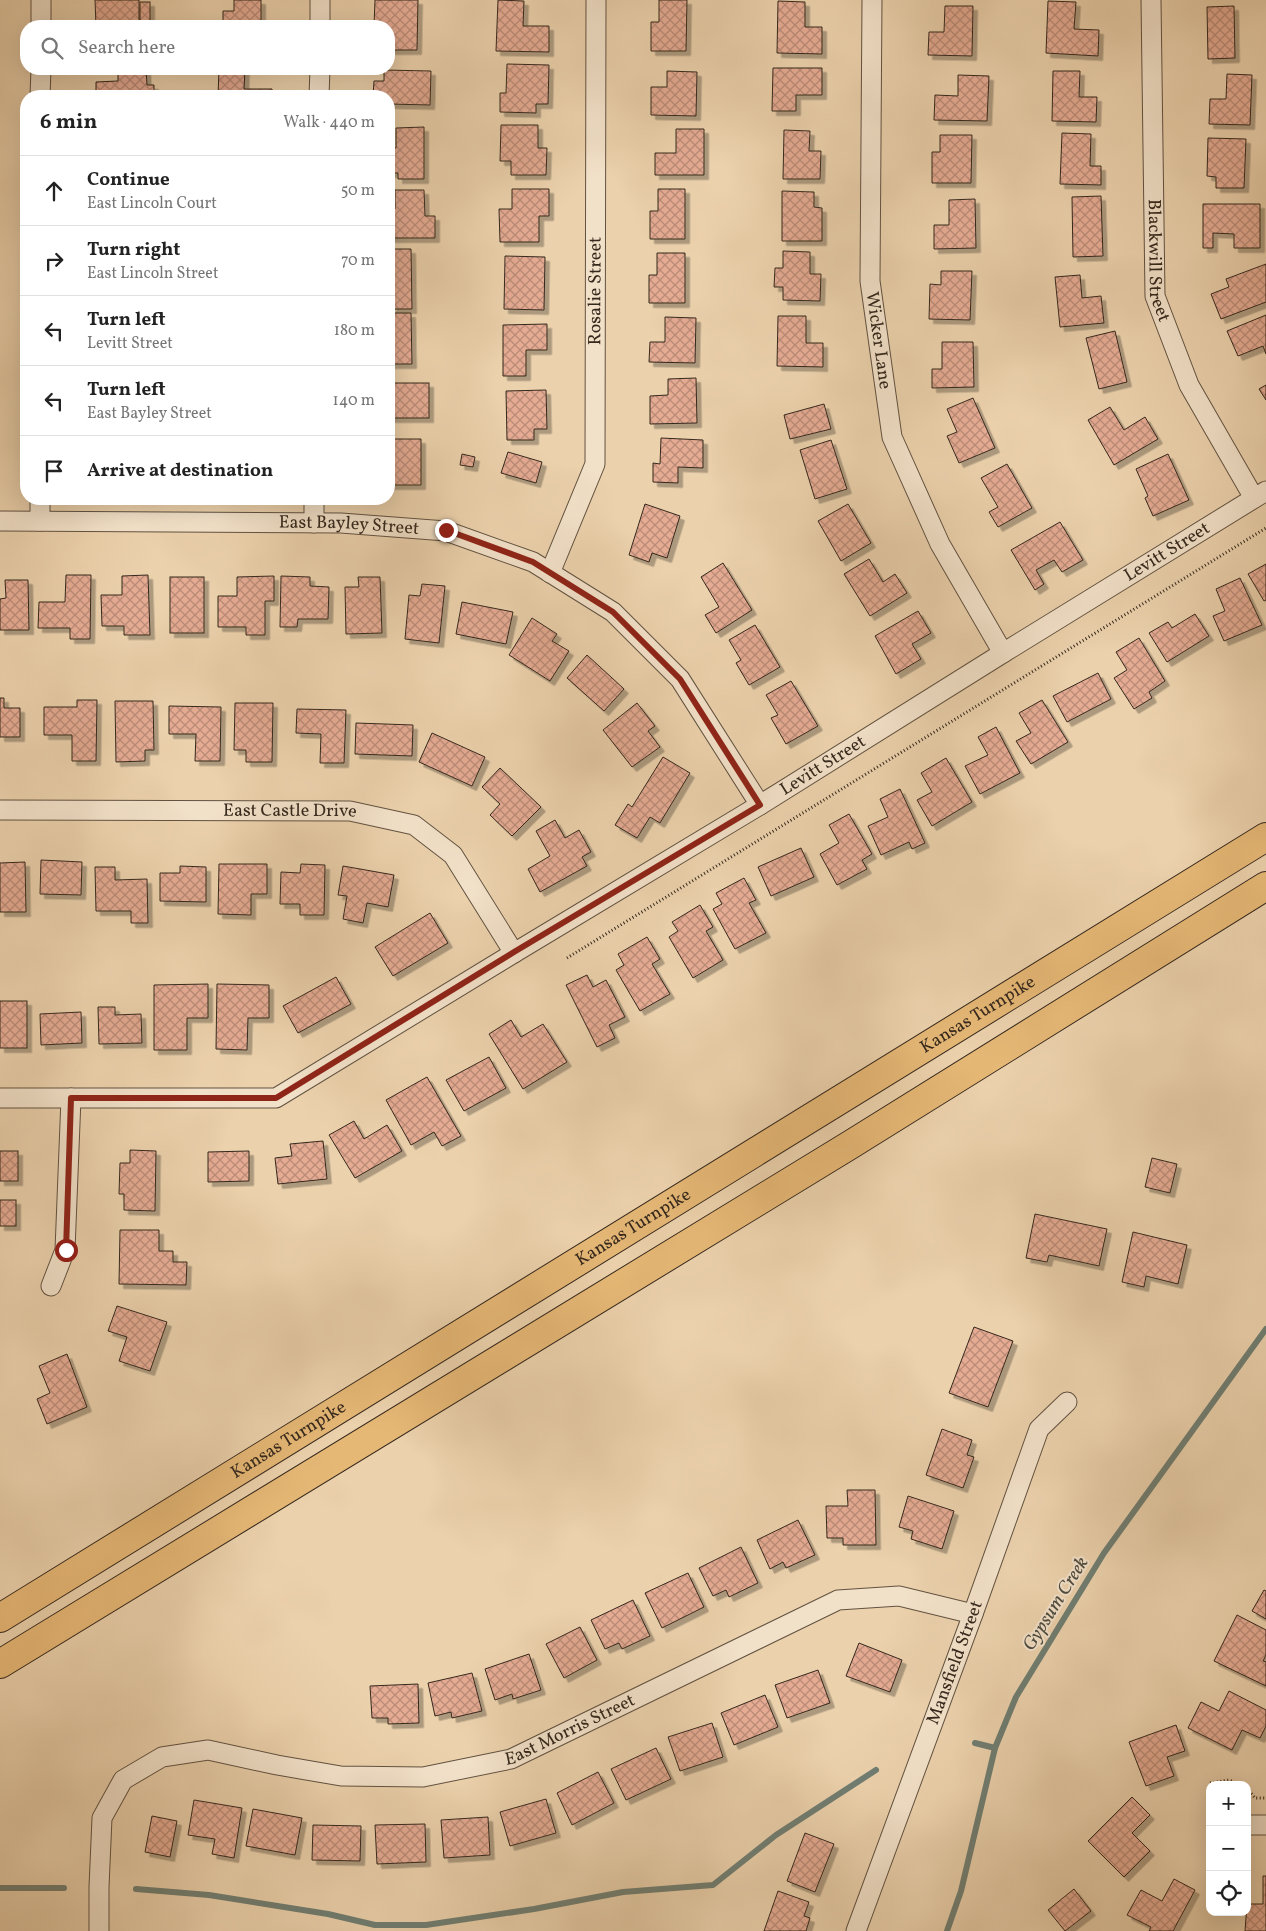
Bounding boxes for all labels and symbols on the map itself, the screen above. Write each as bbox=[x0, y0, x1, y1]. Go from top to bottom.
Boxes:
street label: Blackwill Street bbox=[1141, 199, 1176, 326]
street label: Rosalie Street bbox=[583, 237, 608, 345]
street label: Wicker Lane bbox=[859, 290, 898, 391]
street label: East Bayley Street bbox=[279, 510, 420, 541]
street label: Levitt Street bbox=[1119, 516, 1215, 588]
route end bbox=[435, 519, 458, 542]
street label: Levitt Street bbox=[775, 729, 871, 802]
street label: East Castle Drive bbox=[223, 798, 359, 825]
street label: Kansas Turnpike bbox=[915, 970, 1040, 1060]
street label: Kansas Turnpike bbox=[571, 1182, 696, 1272]
route start bbox=[55, 1239, 78, 1262]
street label: Kansas Turnpike bbox=[226, 1395, 351, 1485]
water label: Gypsum Creek bbox=[1017, 1552, 1095, 1656]
street label: Mansfield Street bbox=[921, 1597, 989, 1728]
street label: East Morris Street bbox=[503, 1688, 639, 1772]

